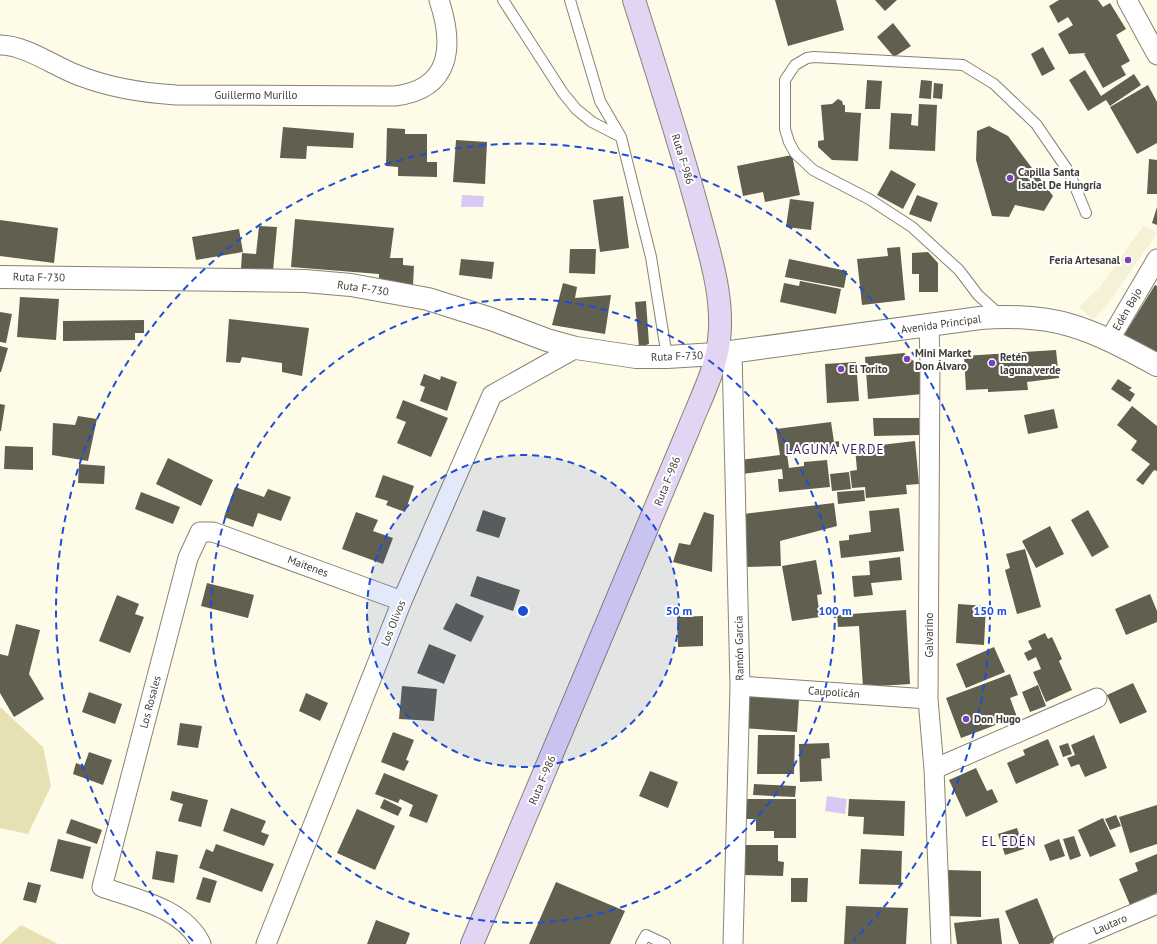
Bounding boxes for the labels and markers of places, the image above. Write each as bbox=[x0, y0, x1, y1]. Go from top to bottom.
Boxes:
place label: Capilla Santa Isabel De Hungría bbox=[1018, 165, 1101, 192]
marker: Capilla Santa Isabel De Hungría bbox=[1005, 173, 1015, 183]
place label: Feria Artesanal bbox=[1049, 253, 1121, 267]
marker: Feria Artesanal bbox=[1123, 255, 1133, 265]
place label: Mini Market Don Álvaro bbox=[915, 346, 971, 373]
place label: Retén laguna verde bbox=[1000, 350, 1061, 377]
marker: Mini Market Don Álvaro bbox=[902, 354, 912, 364]
marker: Retén laguna verde bbox=[987, 358, 997, 368]
place label: El Torito bbox=[849, 362, 888, 376]
marker: El Torito bbox=[836, 364, 846, 374]
centre of rings bbox=[516, 604, 530, 618]
place label: Don Hugo bbox=[974, 712, 1021, 726]
marker: Don Hugo bbox=[961, 714, 971, 724]

